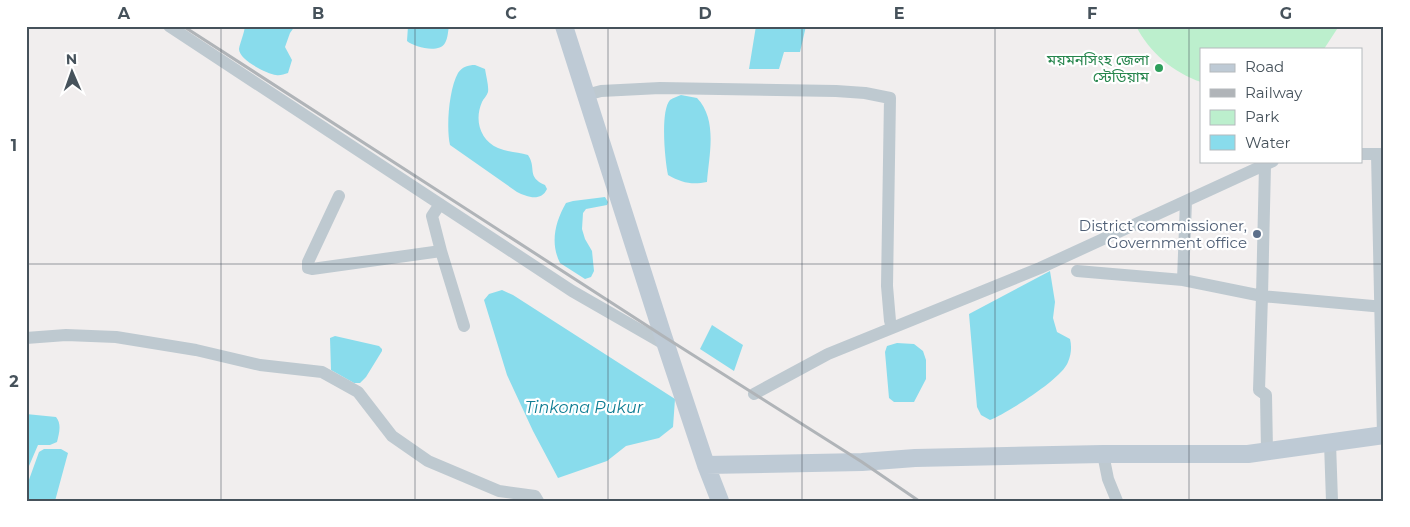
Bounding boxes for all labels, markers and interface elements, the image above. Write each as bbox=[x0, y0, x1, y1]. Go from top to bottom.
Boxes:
text: A bbox=[117, 4, 131, 23]
text: B bbox=[312, 4, 324, 23]
text: C bbox=[505, 4, 517, 23]
text: D bbox=[698, 4, 712, 23]
text: E bbox=[894, 4, 904, 23]
text: F bbox=[1087, 4, 1097, 23]
text: G bbox=[1280, 4, 1292, 23]
north arrow bbox=[48, 48, 98, 98]
legend bbox=[1200, 48, 1362, 162]
text: N bbox=[66, 50, 78, 68]
place label: ময়মনসিংহ জেলা স্টেডিয়াম bbox=[1046, 50, 1150, 86]
text: Road bbox=[1245, 57, 1284, 76]
marker: ময়মনসিংহ জেলা স্টেডিয়াম bbox=[1153, 62, 1165, 74]
text: Railway bbox=[1245, 83, 1303, 102]
text: Park bbox=[1245, 107, 1279, 126]
text: Water bbox=[1245, 133, 1291, 152]
text: 1 bbox=[11, 136, 17, 155]
place label: District commissioner, Government office bbox=[1079, 216, 1247, 252]
marker: District commissioner, Government office bbox=[1251, 228, 1263, 240]
text: 2 bbox=[9, 372, 19, 391]
water label: Tinkona Pukur bbox=[525, 398, 644, 417]

